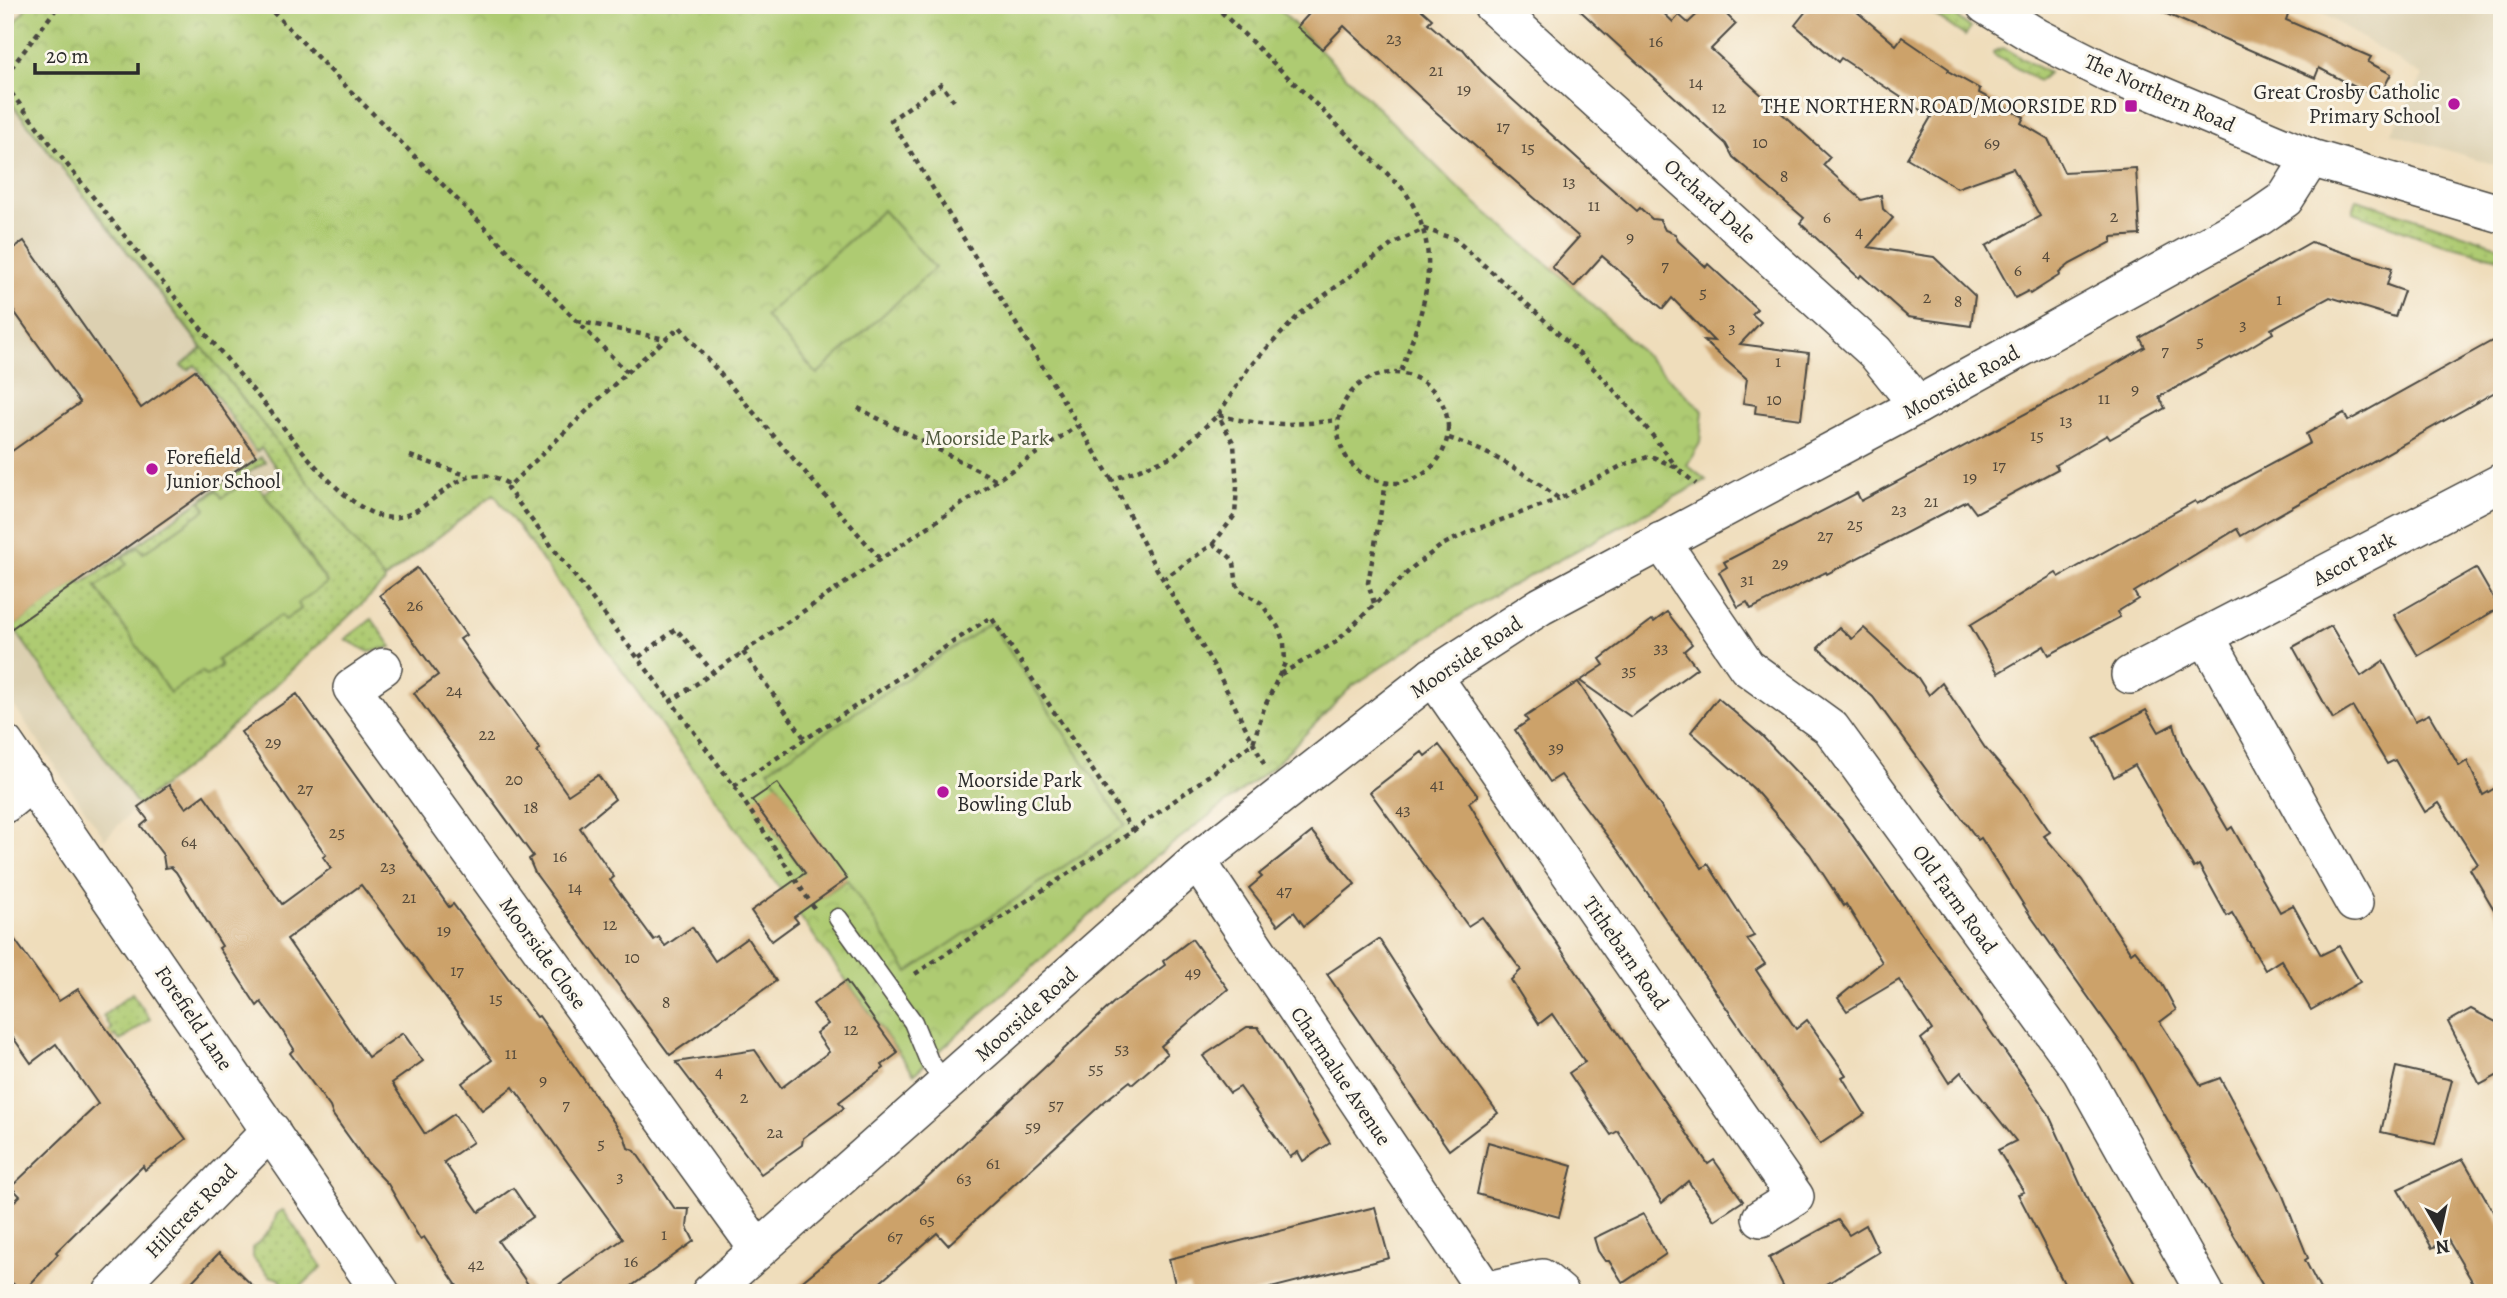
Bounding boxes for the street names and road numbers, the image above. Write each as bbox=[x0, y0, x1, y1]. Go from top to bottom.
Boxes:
street label: The Northern Road bbox=[2080, 47, 2241, 139]
street label: Orchard Dale bbox=[1658, 152, 1762, 250]
street label: Moorside Road bbox=[1898, 338, 2025, 426]
street label: Ascot Park bbox=[2307, 525, 2401, 593]
street label: Moorside Road bbox=[1405, 609, 1528, 705]
street label: Old Farm Road bbox=[1906, 839, 2004, 960]
street label: Moorside Close bbox=[493, 891, 593, 1015]
street label: Tithebarn Road bbox=[1577, 891, 1676, 1016]
street label: Forefield Lane bbox=[149, 960, 239, 1076]
street label: Moorside Road bbox=[969, 960, 1084, 1068]
street label: Charmalue Avenue bbox=[1284, 1001, 1398, 1151]
street label: Hillcrest Road bbox=[139, 1157, 244, 1264]

